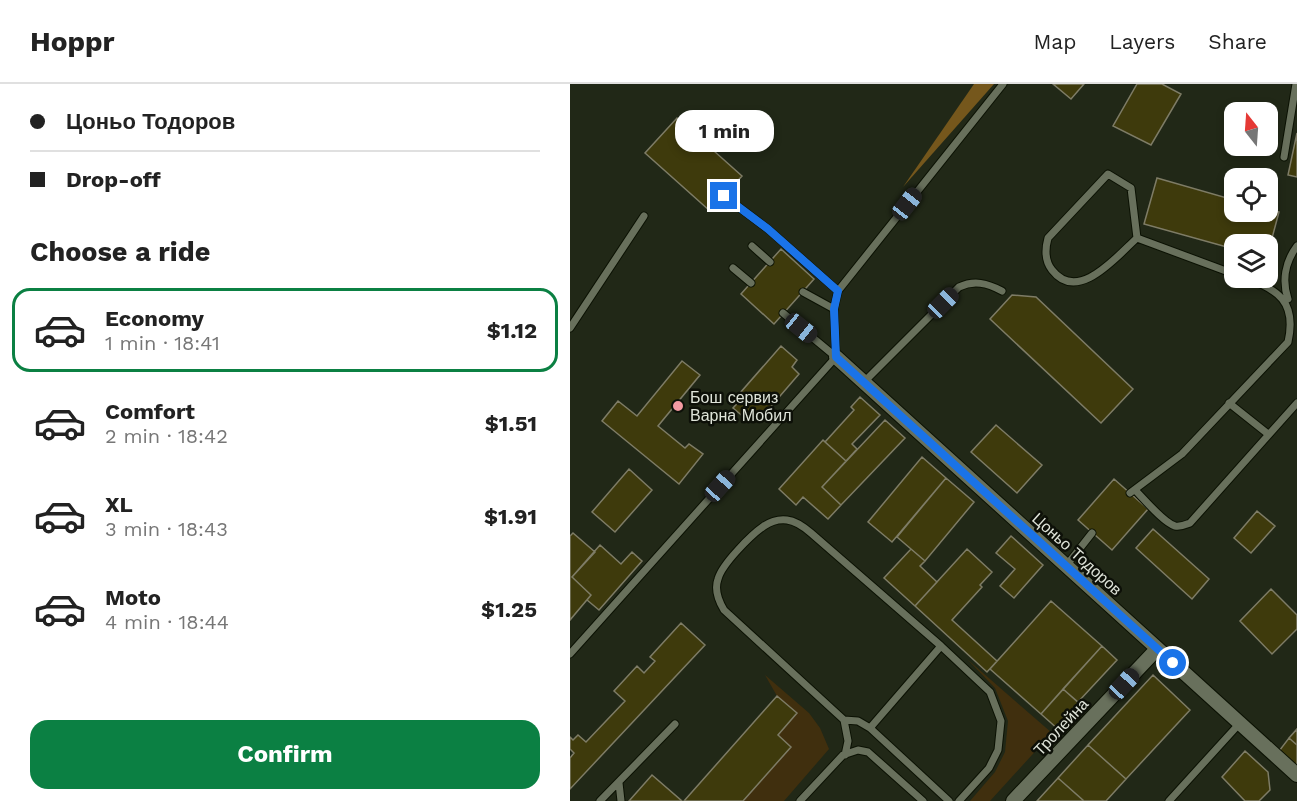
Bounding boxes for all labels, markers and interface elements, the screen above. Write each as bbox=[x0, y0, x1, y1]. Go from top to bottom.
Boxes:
text: Hoppr bbox=[30, 25, 115, 58]
text: Map bbox=[1033, 29, 1076, 54]
text: Layers bbox=[1109, 29, 1175, 54]
text: Share bbox=[1208, 29, 1267, 54]
north arrow bbox=[1224, 102, 1278, 156]
map controls bbox=[1224, 102, 1278, 288]
text: Цоньо Тодоров bbox=[66, 109, 235, 134]
callout: 1 min bbox=[674, 109, 774, 151]
text: 1 min bbox=[699, 119, 750, 143]
text: Drop-off bbox=[66, 167, 161, 192]
button: locate bbox=[1224, 168, 1278, 222]
route end bbox=[710, 182, 737, 209]
car bbox=[889, 184, 925, 224]
button: layers bbox=[1224, 234, 1278, 288]
text: Choose a ride bbox=[30, 236, 210, 268]
car bbox=[924, 284, 962, 322]
icon: car bbox=[33, 303, 87, 357]
text: Economy bbox=[105, 306, 204, 331]
car bbox=[781, 310, 821, 346]
text: $1.12 bbox=[487, 318, 537, 343]
text: 1 min · 18:41 bbox=[105, 331, 220, 355]
place label: Бош сервиз Варна Мобил bbox=[690, 388, 792, 425]
icon: car bbox=[33, 396, 87, 450]
text: Comfort bbox=[105, 399, 195, 424]
marker: Бош сервиз Варна Мобил bbox=[671, 399, 685, 413]
text: $1.51 bbox=[485, 411, 537, 436]
text: 2 min · 18:42 bbox=[105, 424, 228, 448]
car bbox=[701, 467, 739, 505]
icon: car bbox=[33, 489, 87, 543]
text: XL bbox=[105, 492, 133, 517]
text: $1.91 bbox=[484, 504, 537, 529]
street label: Цоньо Тодоров bbox=[1028, 509, 1126, 599]
text: 3 min · 18:43 bbox=[105, 517, 228, 541]
icon: car bbox=[33, 582, 87, 636]
text: Moto bbox=[105, 585, 161, 610]
text: $1.25 bbox=[481, 597, 537, 622]
text: 4 min · 18:44 bbox=[105, 610, 229, 634]
route start bbox=[1159, 649, 1186, 676]
car bbox=[1105, 665, 1143, 703]
street label: Тролейна bbox=[1030, 694, 1092, 760]
button: Confirm bbox=[30, 720, 540, 789]

